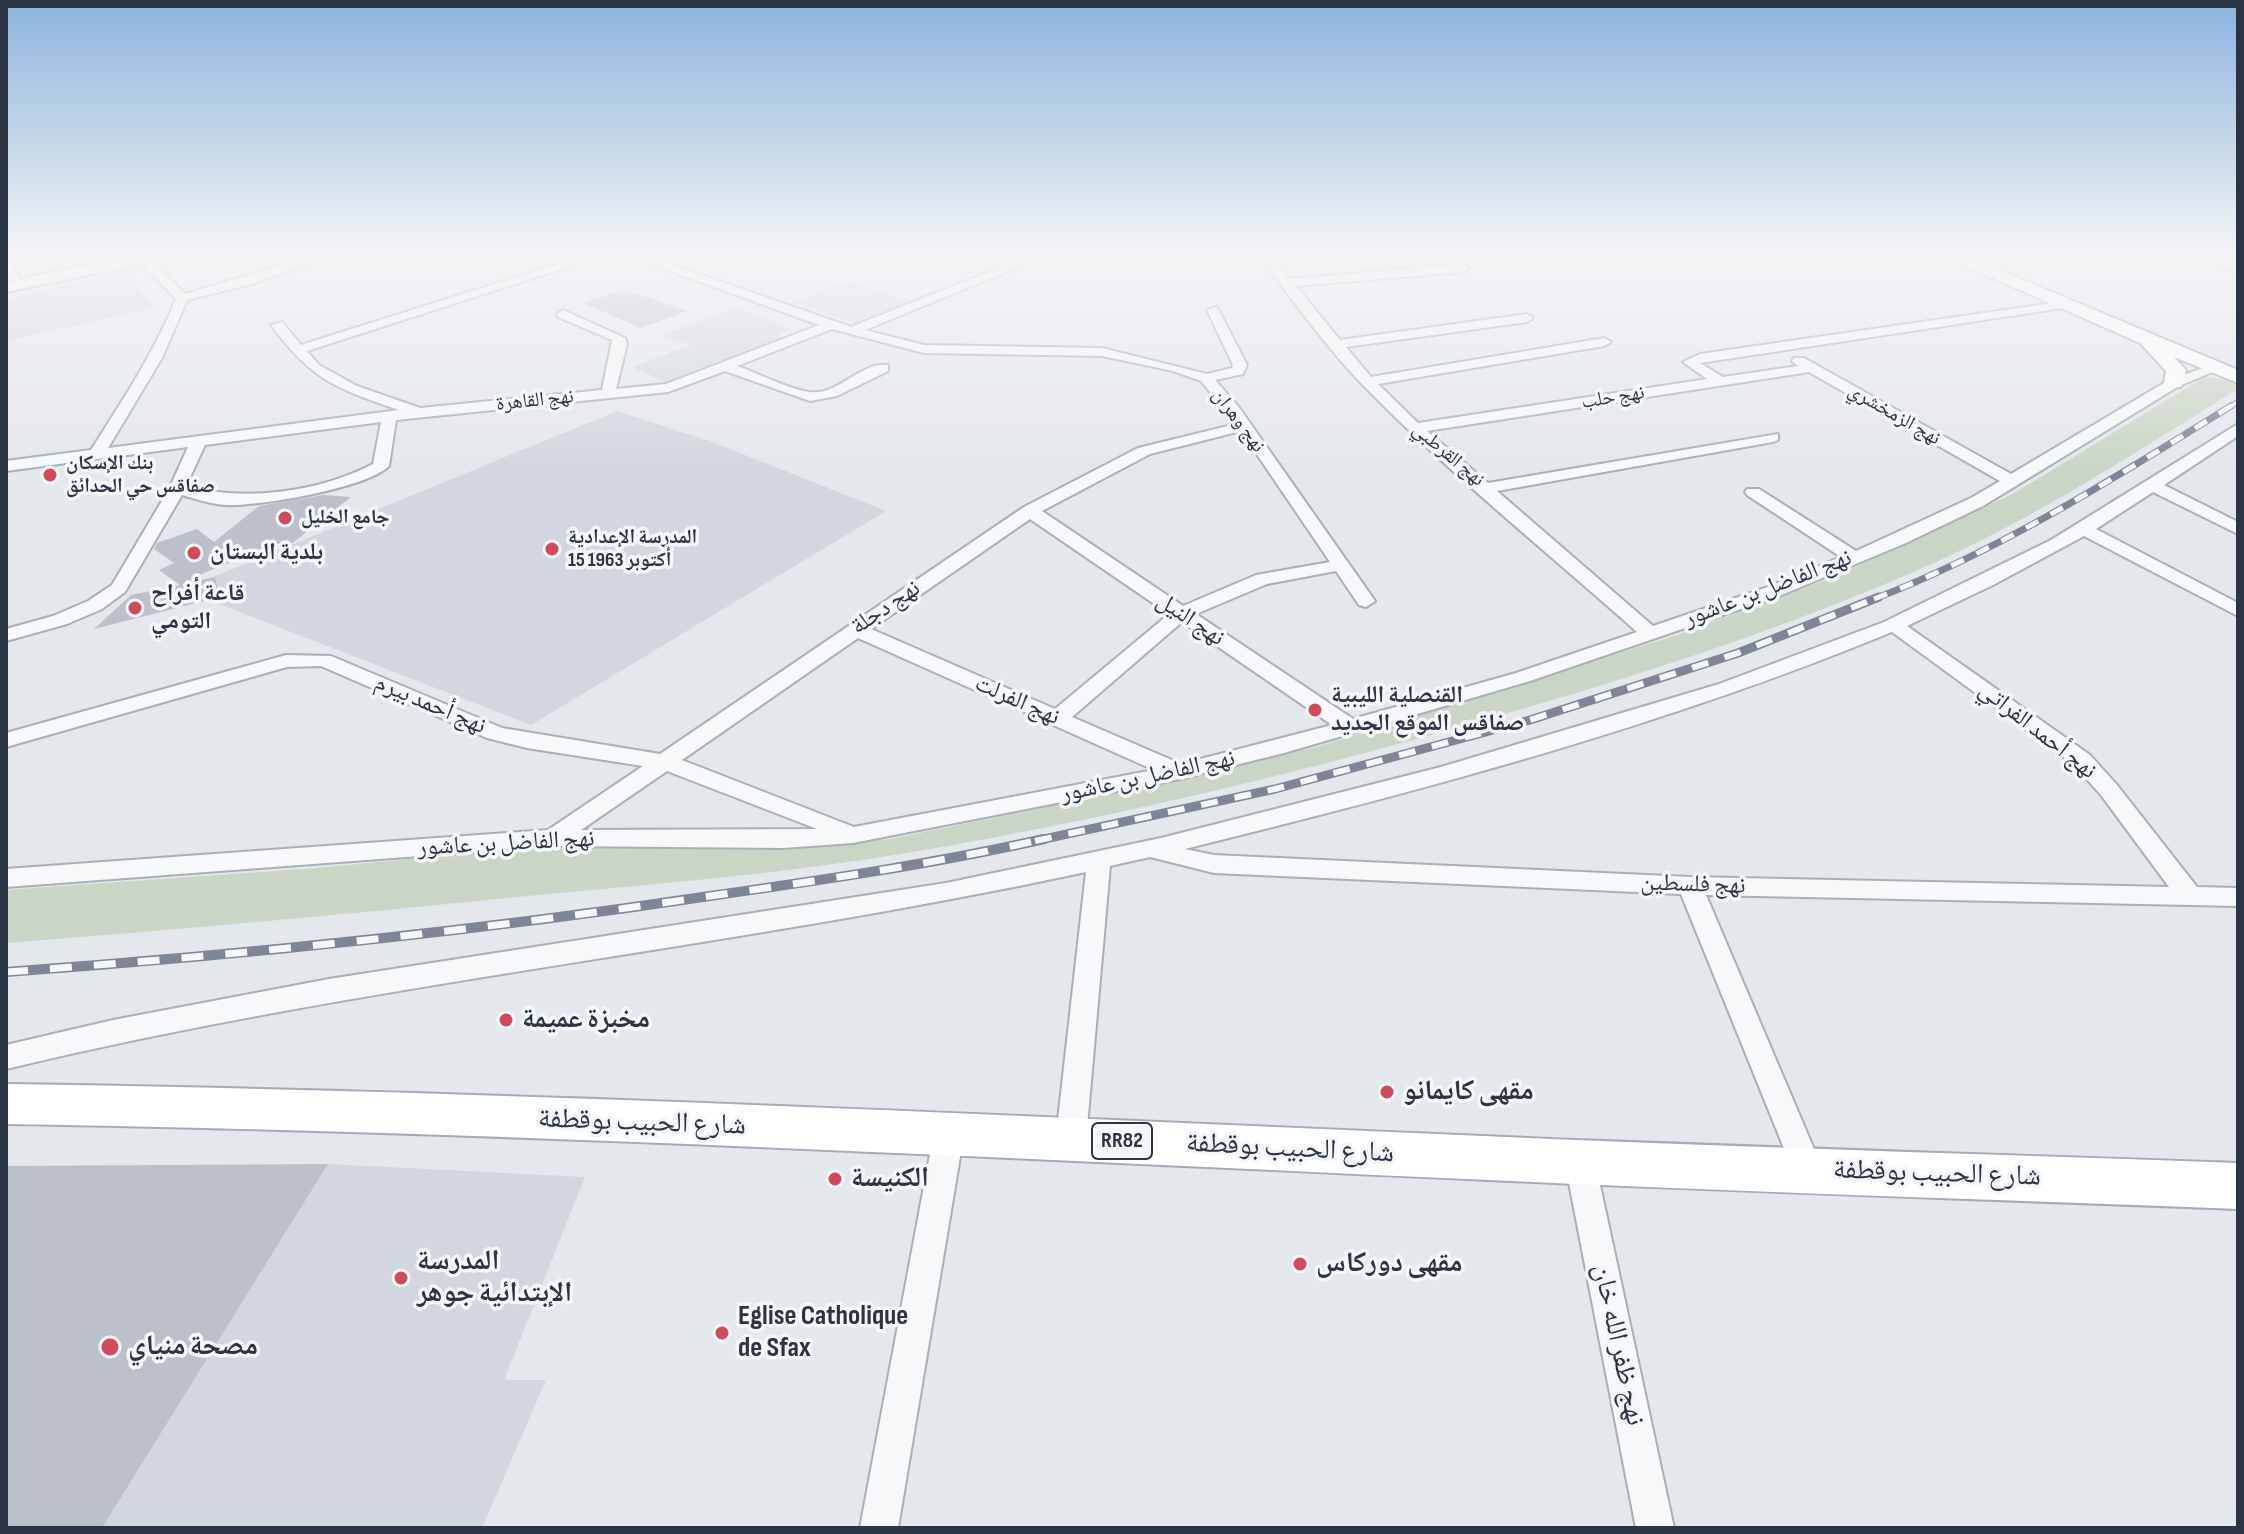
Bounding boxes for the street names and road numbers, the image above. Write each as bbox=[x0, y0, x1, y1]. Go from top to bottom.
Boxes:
street label: نهج الزمخشري bbox=[1843, 379, 1945, 451]
street label: نهج حلب bbox=[1580, 381, 1646, 415]
street label: نهج وهران bbox=[1206, 384, 1270, 458]
street label: نهج القاهرة bbox=[495, 385, 575, 417]
street label: نهج القرطبي bbox=[1407, 418, 1489, 492]
street label: نهج الفاضل بن عاشور bbox=[1680, 544, 1856, 634]
street label: نهج دجلة bbox=[846, 574, 926, 642]
street label: نهج النيل bbox=[1150, 587, 1230, 653]
street label: نهج أحمد بيرم bbox=[370, 669, 490, 741]
street label: نهج الفرلت bbox=[970, 670, 1064, 732]
street label: نهج أحمد الفراتي bbox=[1972, 676, 2102, 786]
street label: نهج الفاضل بن عاشور bbox=[1058, 744, 1238, 810]
street label: نهج الفاضل بن عاشور bbox=[417, 825, 595, 863]
street label: نهج فلسطين bbox=[1640, 869, 1746, 901]
street label: شارع الحبيب بوقطفة bbox=[537, 1103, 747, 1143]
road number: RR82 bbox=[1092, 1123, 1152, 1159]
street label: شارع الحبيب بوقطفة bbox=[1185, 1127, 1395, 1171]
street label: شارع الحبيب بوقطفة bbox=[1832, 1154, 2042, 1194]
street label: نهج ظفر الله خان bbox=[1584, 1261, 1652, 1429]

